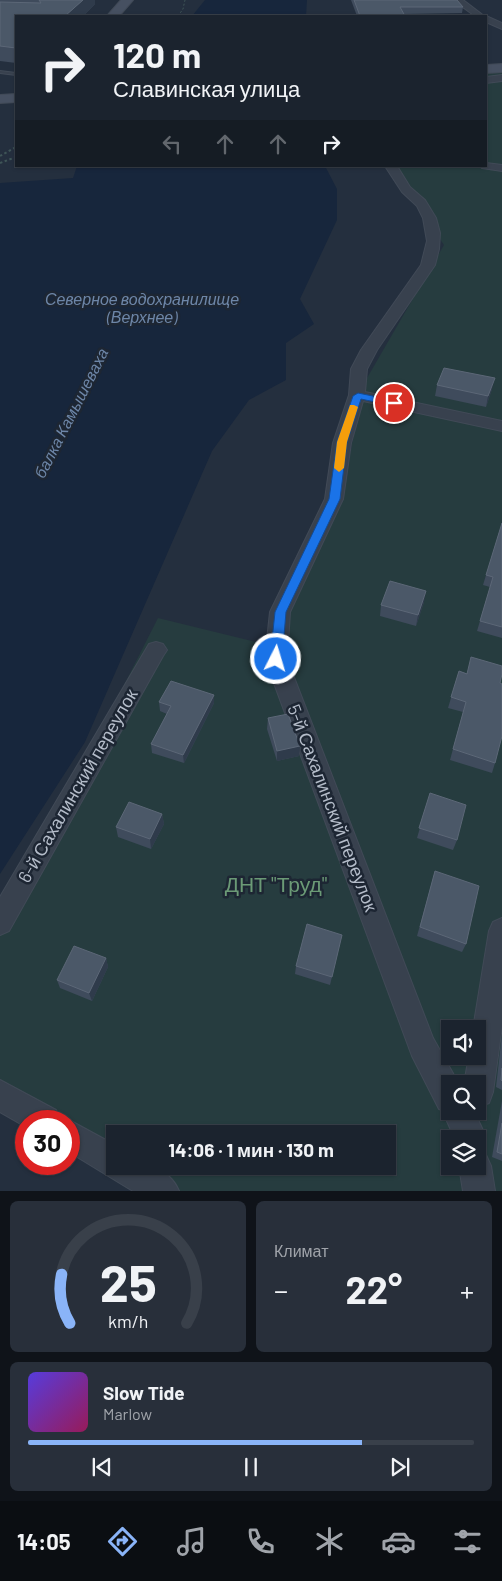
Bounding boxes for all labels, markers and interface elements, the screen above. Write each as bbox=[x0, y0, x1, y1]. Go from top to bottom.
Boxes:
text: 120 m bbox=[113, 33, 201, 75]
icon: right bbox=[30, 35, 95, 100]
text: Славинская улица bbox=[113, 75, 300, 101]
icon: left bbox=[158, 130, 186, 158]
icon: ahead bbox=[211, 130, 239, 158]
icon: ahead bbox=[264, 130, 292, 158]
icon: right bbox=[317, 130, 345, 158]
water label: Северное водохранилище (Верхнее) bbox=[45, 289, 239, 326]
water label: балка Камышеваха bbox=[30, 345, 112, 481]
pin bbox=[373, 382, 415, 424]
icon: arrive bbox=[380, 389, 408, 417]
position arrow bbox=[249, 632, 301, 684]
street label: 6-й Сахалинский переулок bbox=[13, 685, 142, 886]
street label: 5-й Сахалинский переулок bbox=[283, 701, 383, 914]
park label: ДНТ "Труд" bbox=[225, 871, 327, 896]
map controls bbox=[441, 1020, 486, 1175]
button: sound bbox=[441, 1020, 486, 1065]
button: search bbox=[441, 1075, 486, 1120]
speed limit sign: 30 bbox=[15, 1110, 80, 1175]
button: layers bbox=[441, 1130, 486, 1175]
text: 14:06 · 1 мин · 130 m bbox=[168, 1138, 334, 1161]
text: Климат bbox=[274, 1241, 328, 1260]
text: 25 bbox=[99, 1250, 157, 1312]
text: 22° bbox=[346, 1266, 402, 1312]
text: − bbox=[274, 1273, 288, 1307]
text: + bbox=[460, 1273, 474, 1307]
text: km/h bbox=[108, 1310, 148, 1332]
text: Slow Tide bbox=[103, 1381, 185, 1404]
text: Marlow bbox=[103, 1404, 152, 1423]
icon: previous bbox=[88, 1453, 116, 1481]
icon: pause bbox=[237, 1453, 265, 1481]
icon: next bbox=[386, 1453, 414, 1481]
icon: directions bbox=[105, 1524, 140, 1559]
icon: music bbox=[174, 1524, 209, 1559]
icon: phone bbox=[243, 1524, 278, 1559]
icon: climate bbox=[312, 1524, 347, 1559]
icon: car bbox=[381, 1524, 416, 1559]
icon: filters bbox=[450, 1524, 485, 1559]
text: 14:05 bbox=[17, 1528, 71, 1554]

